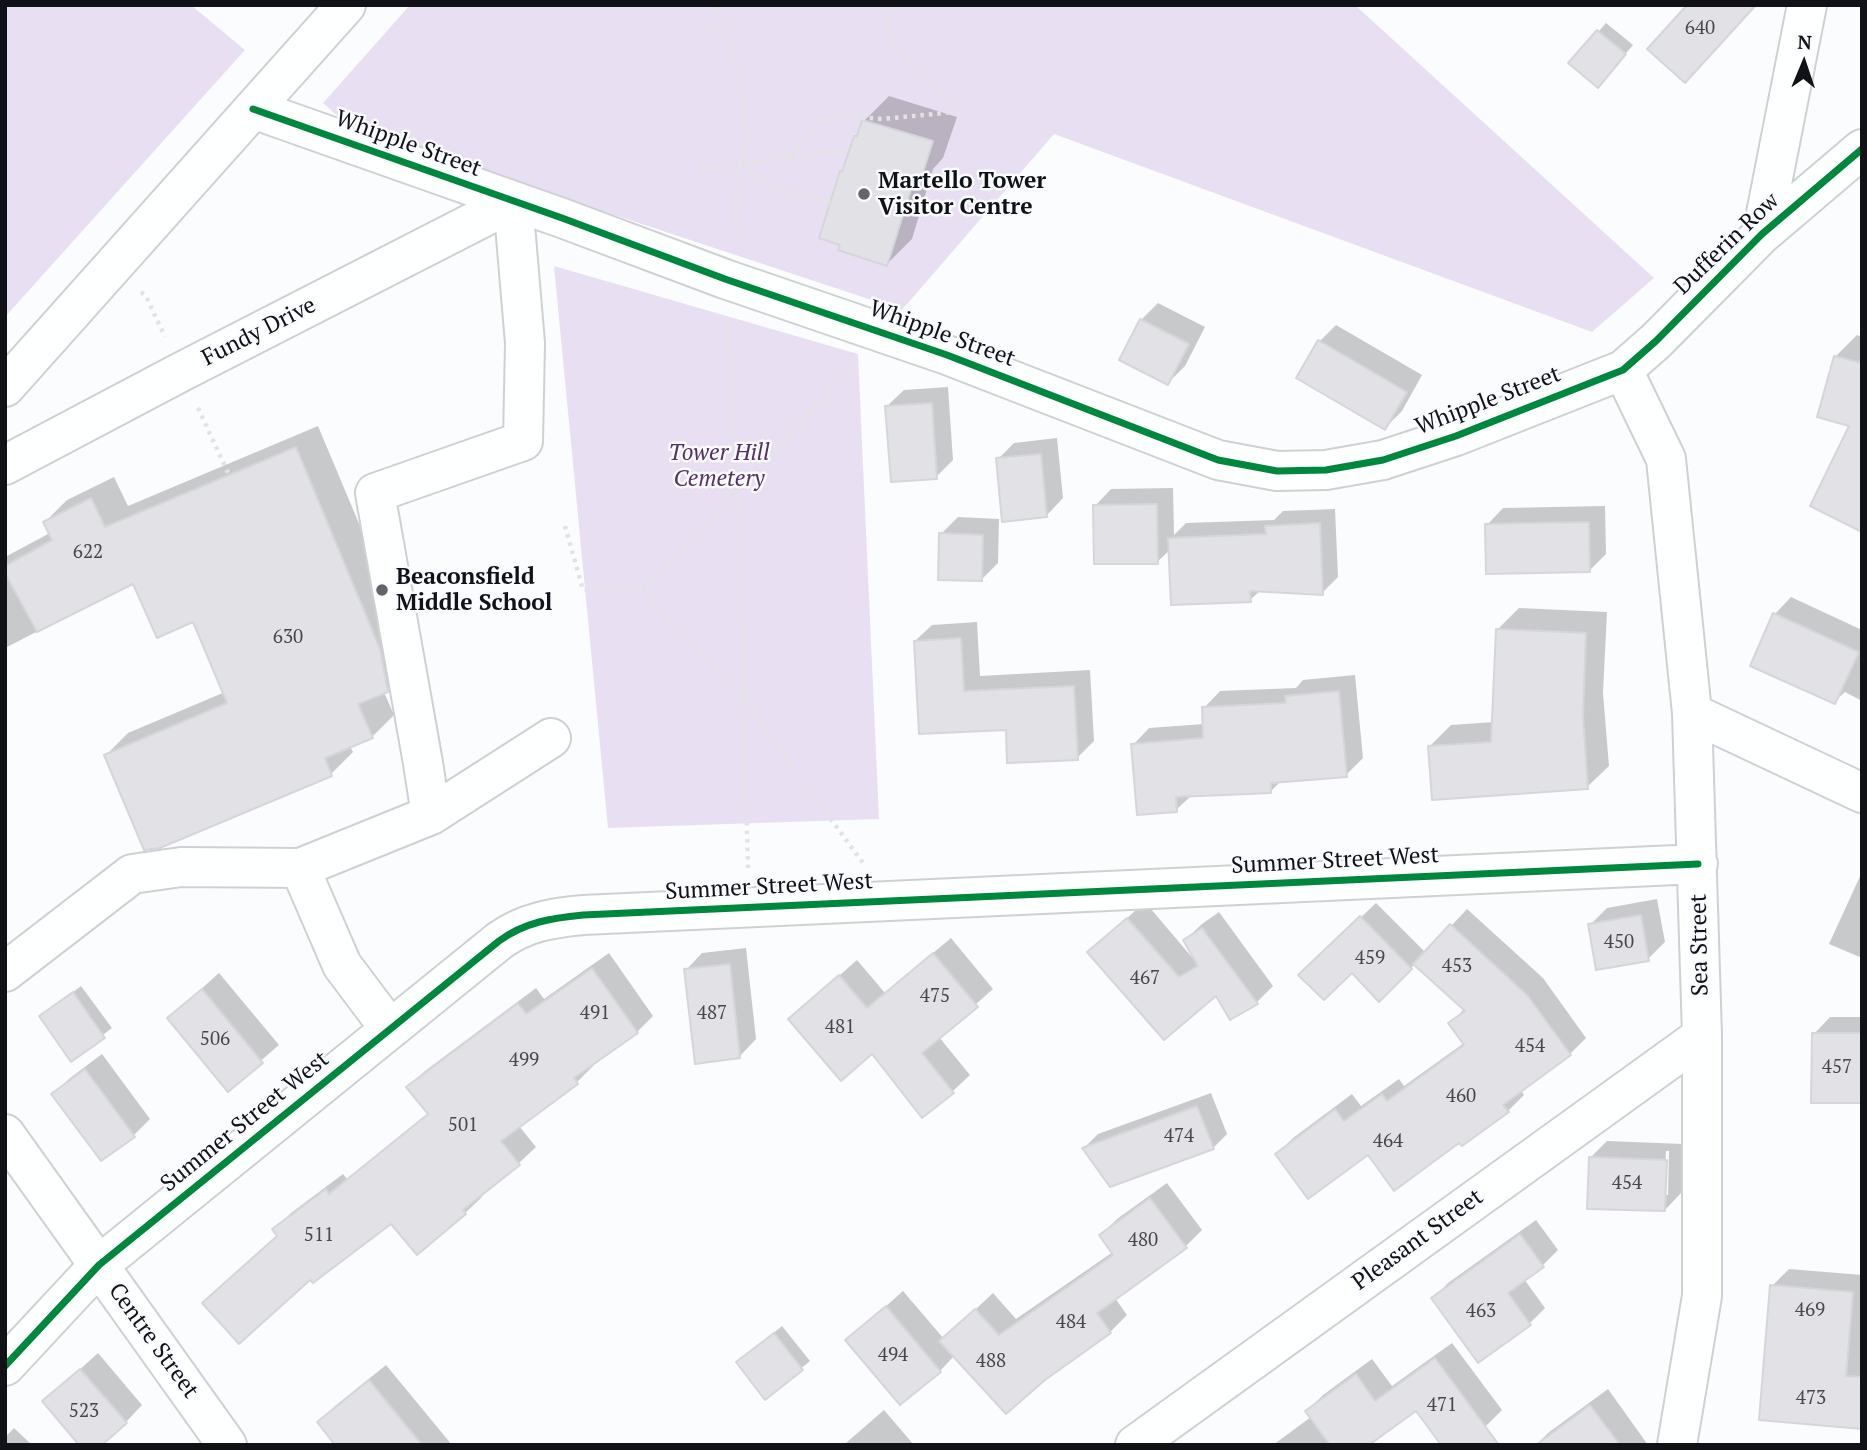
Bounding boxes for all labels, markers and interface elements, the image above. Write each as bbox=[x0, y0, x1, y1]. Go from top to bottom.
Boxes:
house number: 640 bbox=[1685, 18, 1715, 40]
north arrow bbox=[1769, 28, 1839, 98]
text: N bbox=[1797, 29, 1812, 54]
street label: Whipple Street bbox=[331, 105, 485, 183]
place label: Martello Tower Visitor Centre bbox=[878, 167, 1046, 221]
marker: Martello Tower Visitor Centre bbox=[856, 186, 872, 202]
street label: Dufferin Row bbox=[1669, 187, 1785, 301]
street label: Fundy Drive bbox=[197, 292, 321, 372]
street label: Whipple Street bbox=[865, 295, 1019, 373]
street label: Whipple Street bbox=[1411, 361, 1565, 441]
park label: Tower Hill Cemetery bbox=[668, 439, 770, 493]
house number: 622 bbox=[73, 542, 103, 564]
place label: Beaconsfield Middle School bbox=[396, 563, 552, 617]
marker: Beaconsfield Middle School bbox=[374, 582, 390, 598]
house number: 630 bbox=[273, 627, 303, 649]
street label: Summer Street West bbox=[1230, 842, 1440, 880]
street label: Summer Street West bbox=[664, 868, 874, 906]
street label: Sea Street bbox=[1685, 894, 1715, 996]
house number: 450 bbox=[1604, 932, 1634, 954]
house number: 459 bbox=[1355, 948, 1385, 970]
house number: 453 bbox=[1442, 956, 1472, 978]
house number: 467 bbox=[1130, 968, 1160, 990]
house number: 475 bbox=[920, 986, 950, 1008]
house number: 491 bbox=[580, 1003, 610, 1025]
house number: 487 bbox=[697, 1003, 727, 1025]
house number: 481 bbox=[825, 1017, 855, 1039]
house number: 506 bbox=[200, 1029, 230, 1051]
house number: 454 bbox=[1515, 1036, 1545, 1058]
street label: Summer Street West bbox=[155, 1046, 335, 1198]
house number: 499 bbox=[509, 1050, 539, 1072]
house number: 457 bbox=[1822, 1057, 1852, 1079]
house number: 460 bbox=[1446, 1086, 1476, 1108]
house number: 501 bbox=[448, 1115, 478, 1137]
house number: 474 bbox=[1164, 1126, 1194, 1148]
house number: 464 bbox=[1373, 1131, 1403, 1153]
house number: 454 bbox=[1612, 1173, 1642, 1195]
street label: Pleasant Street bbox=[1347, 1183, 1489, 1297]
house number: 511 bbox=[304, 1225, 334, 1247]
house number: 480 bbox=[1128, 1230, 1158, 1252]
street label: Centre Street bbox=[102, 1278, 204, 1404]
house number: 469 bbox=[1795, 1300, 1825, 1322]
house number: 463 bbox=[1466, 1301, 1496, 1323]
house number: 484 bbox=[1056, 1312, 1086, 1334]
house number: 494 bbox=[878, 1345, 908, 1367]
house number: 488 bbox=[976, 1351, 1006, 1373]
house number: 473 bbox=[1796, 1388, 1826, 1410]
house number: 471 bbox=[1427, 1395, 1457, 1417]
house number: 523 bbox=[69, 1401, 99, 1423]

